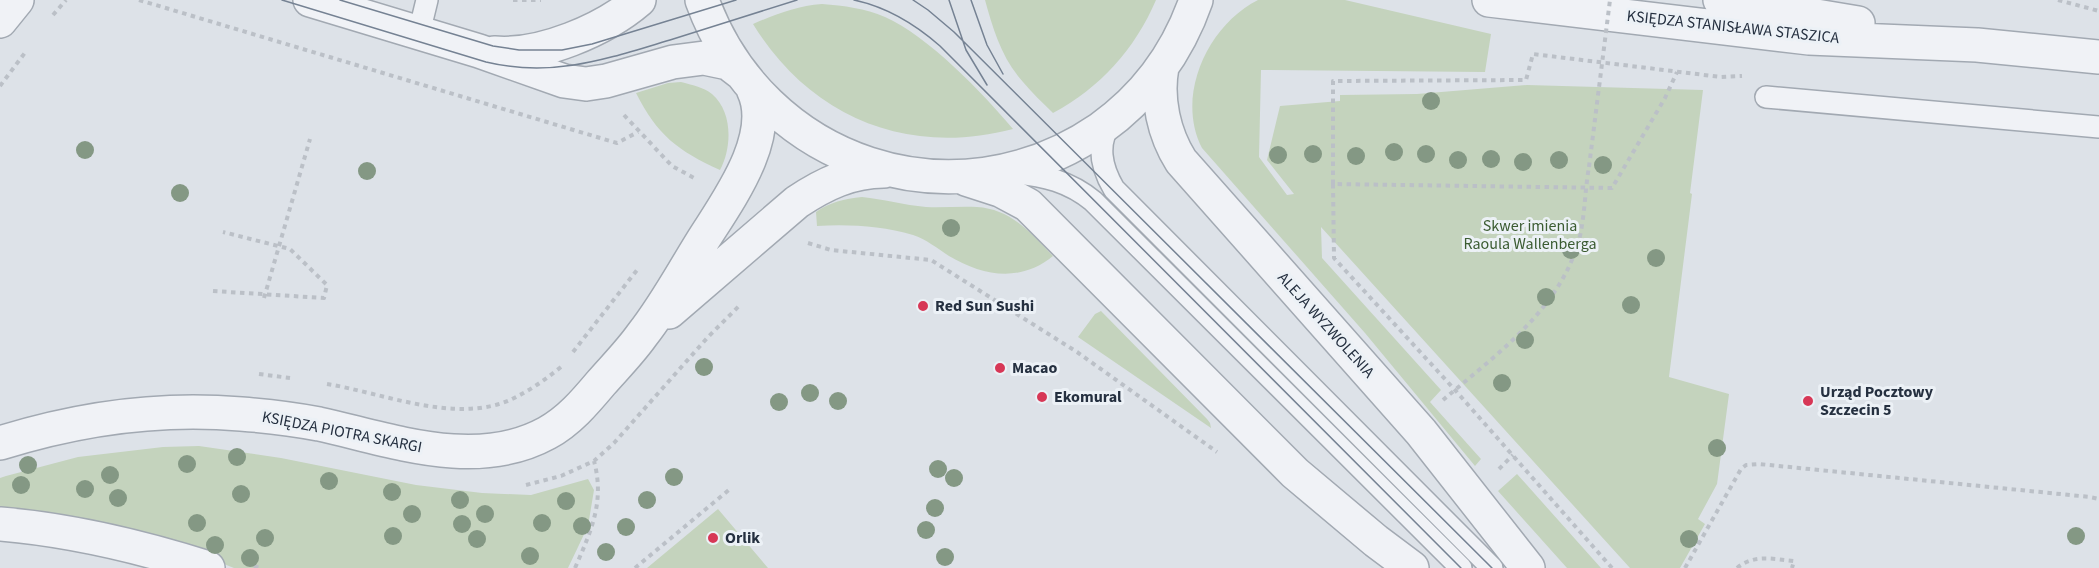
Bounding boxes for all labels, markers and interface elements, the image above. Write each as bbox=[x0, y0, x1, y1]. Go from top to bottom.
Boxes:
street label: KSIĘDZA STANISŁAWA STASZICA bbox=[1626, 5, 1841, 49]
park label: Skwer imienia Raoula Wallenberga bbox=[1463, 215, 1597, 255]
street label: ALEJA WYZWOLENIA bbox=[1273, 267, 1380, 383]
place label: Red Sun Sushi bbox=[935, 295, 1034, 317]
marker: Red Sun Sushi bbox=[916, 299, 930, 313]
place label: Macao bbox=[1012, 357, 1057, 379]
marker: Macao bbox=[993, 361, 1007, 375]
place label: Urząd Pocztowy Szczecin 5 bbox=[1820, 381, 1934, 421]
place label: Ekomural bbox=[1054, 386, 1122, 408]
marker: Ekomural bbox=[1035, 390, 1049, 404]
marker: Urząd Pocztowy Szczecin 5 bbox=[1801, 394, 1815, 408]
street label: KSIĘDZA PIOTRA SKARGI bbox=[260, 406, 424, 458]
place label: Orlik bbox=[725, 527, 760, 549]
marker: Orlik bbox=[706, 531, 720, 545]

